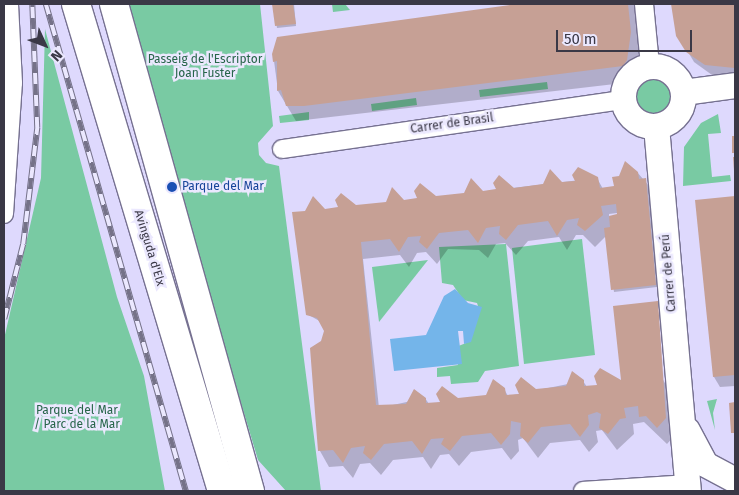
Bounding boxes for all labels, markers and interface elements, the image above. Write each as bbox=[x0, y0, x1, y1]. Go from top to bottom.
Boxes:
north arrow bbox=[20, 20, 70, 70]
scale bar bbox=[559, 20, 695, 52]
text: 50 m bbox=[564, 30, 597, 48]
text: N bbox=[47, 46, 66, 65]
park label: Passeig de l'Escriptor Joan Fuster bbox=[148, 53, 262, 81]
street label: Carrer de Brasil bbox=[410, 111, 494, 137]
place label: Parque del Mar bbox=[182, 180, 264, 194]
marker: Parque del Mar bbox=[166, 181, 178, 193]
street label: Avinguda d'Elx bbox=[131, 208, 167, 288]
street label: Carrer de Perú bbox=[658, 233, 680, 313]
park label: Parque del Mar / Parc de la Mar bbox=[34, 404, 120, 432]

